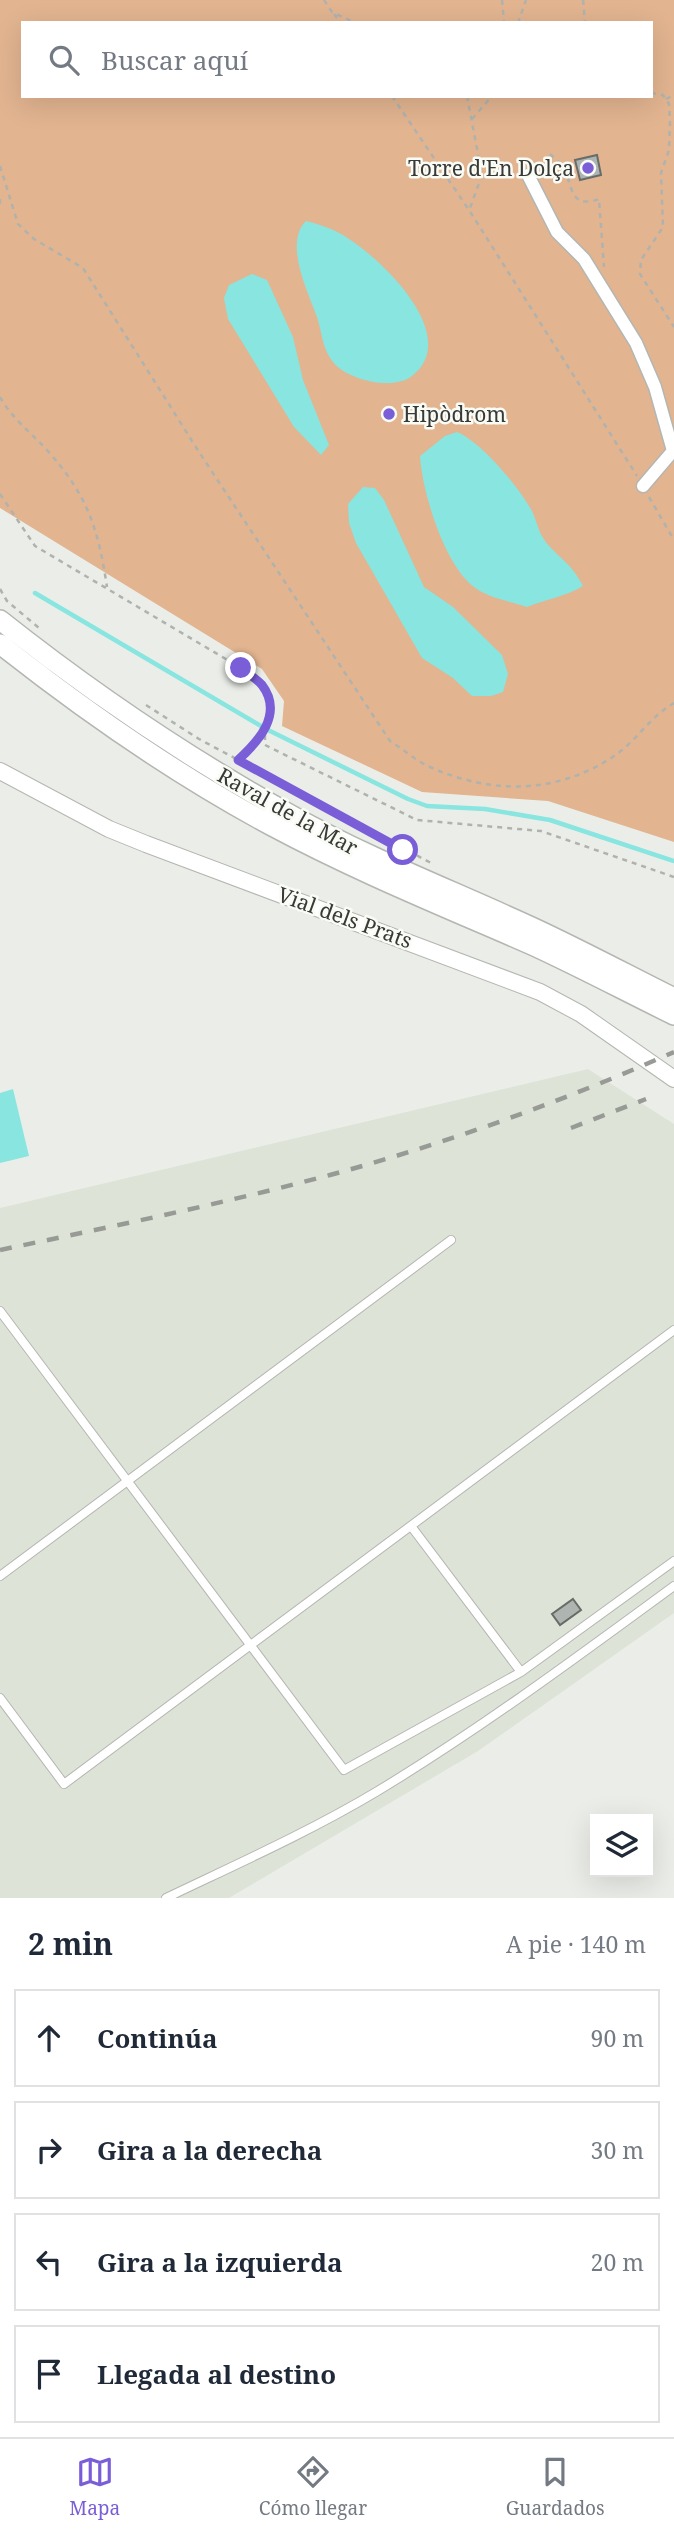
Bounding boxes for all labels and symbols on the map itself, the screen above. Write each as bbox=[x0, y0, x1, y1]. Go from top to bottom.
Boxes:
place label: Torre d'En Dolça bbox=[408, 154, 574, 182]
marker: Torre d'En Dolça bbox=[580, 160, 596, 176]
place label: Hipòdrom bbox=[403, 400, 506, 428]
marker: Hipòdrom bbox=[381, 406, 397, 422]
route end bbox=[225, 652, 256, 683]
street label: Raval de la Mar bbox=[213, 761, 363, 861]
route start bbox=[387, 834, 418, 865]
street label: Vial dels Prats bbox=[274, 880, 416, 954]

